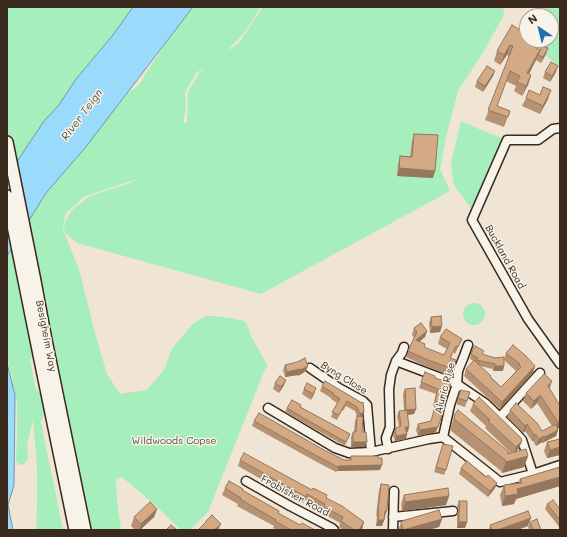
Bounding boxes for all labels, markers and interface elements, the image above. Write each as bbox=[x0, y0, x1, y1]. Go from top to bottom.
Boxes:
north arrow bbox=[519, 8, 559, 48]
text: N bbox=[525, 10, 540, 27]
water label: River Teign bbox=[58, 87, 106, 143]
street label: Buckland Road bbox=[482, 223, 528, 291]
street label: Besigheim Way bbox=[33, 299, 59, 373]
street label: Byng Close bbox=[319, 359, 369, 397]
street label: Aluric Rise bbox=[432, 361, 458, 415]
park label: Wildwoods Copse bbox=[132, 435, 216, 447]
street label: Frobisher Road bbox=[259, 473, 331, 519]

